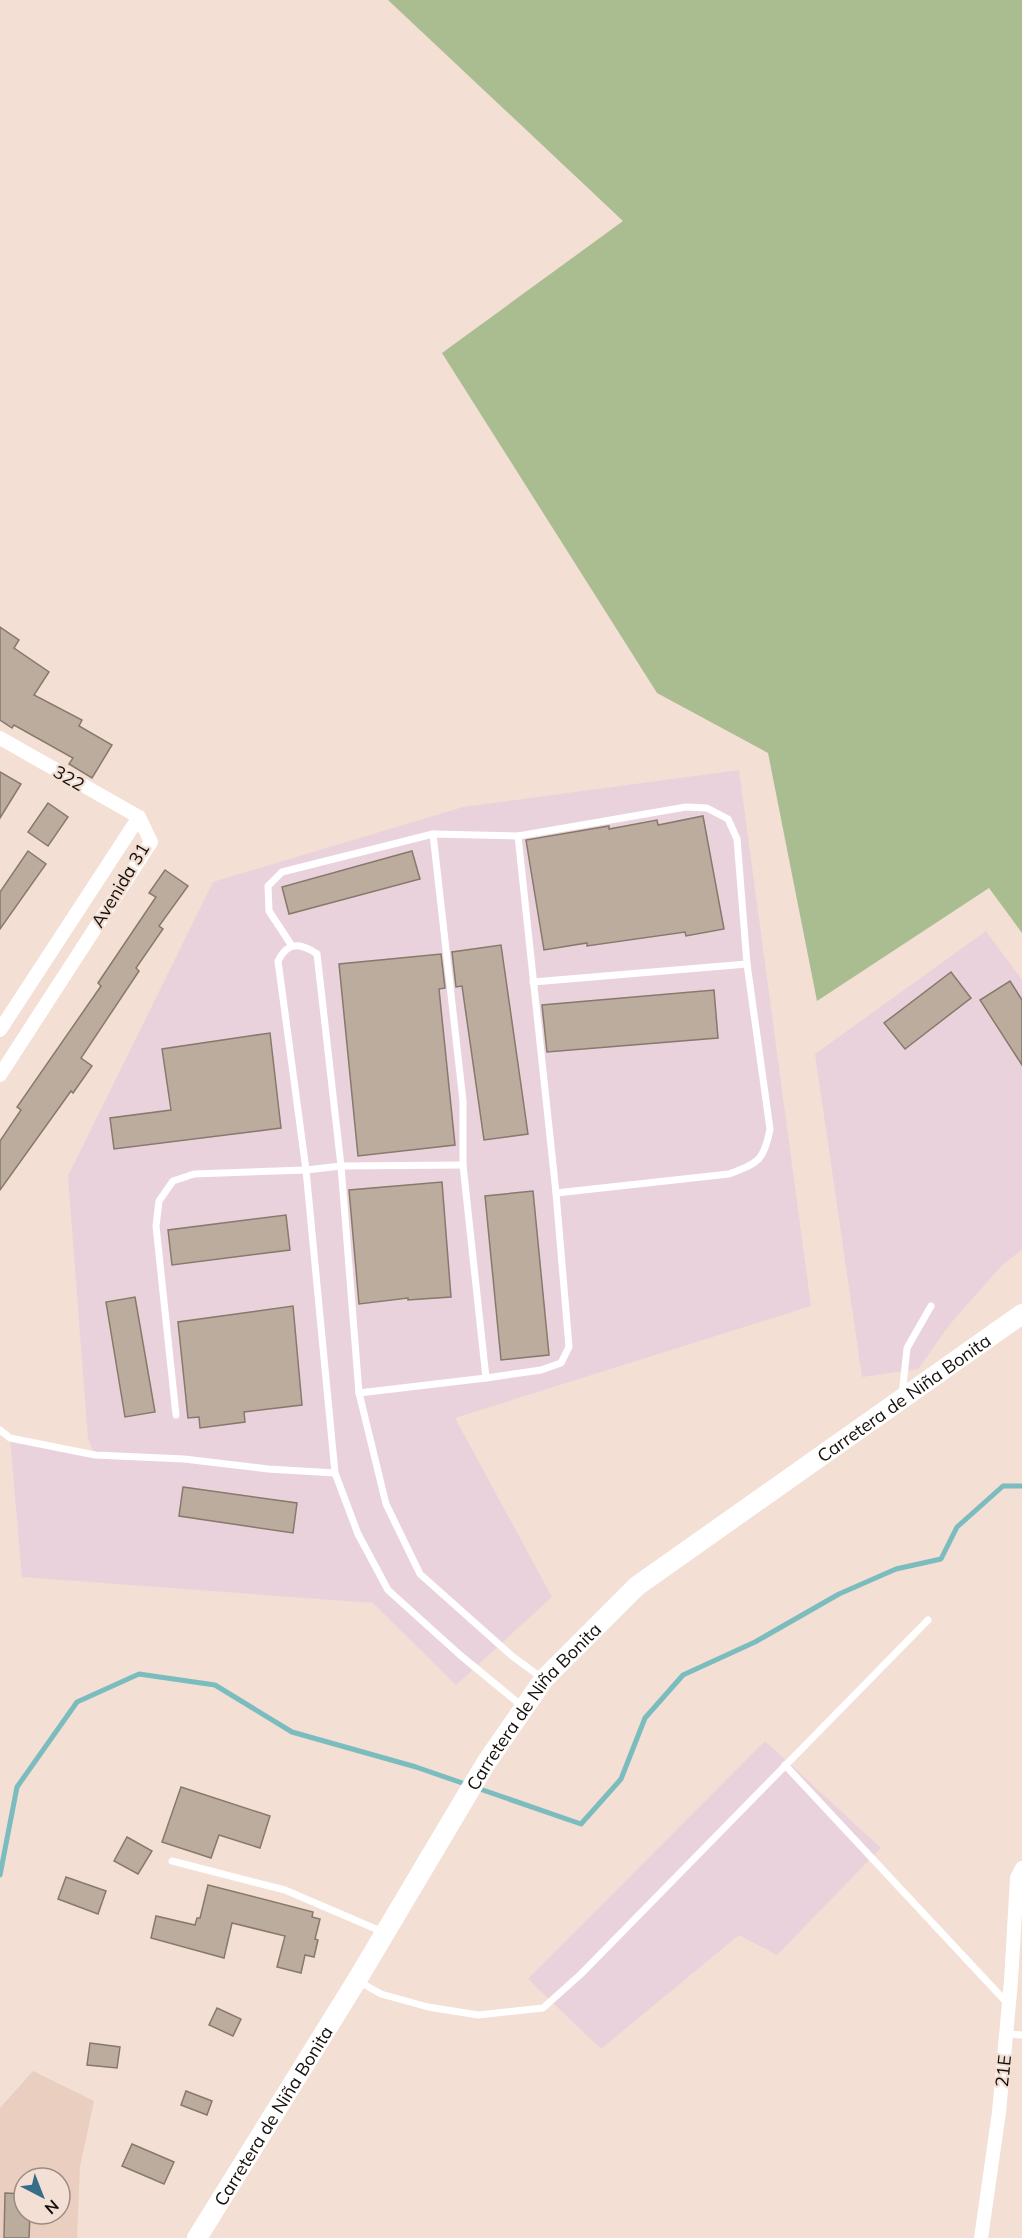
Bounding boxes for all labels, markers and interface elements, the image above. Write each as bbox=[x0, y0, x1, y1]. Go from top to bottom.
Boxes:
street label: 322 bbox=[49, 760, 89, 796]
street label: Avenida 31 bbox=[86, 838, 154, 932]
street label: Carretera de Niña Bonita bbox=[812, 1328, 995, 1467]
street label: Carretera de Niña Bonita bbox=[461, 1617, 606, 1794]
street label: Carretera de Niña Bonita bbox=[209, 2021, 337, 2210]
street label: 21E bbox=[990, 2054, 1016, 2088]
north arrow bbox=[12, 2166, 72, 2226]
text: N bbox=[41, 2196, 63, 2219]

